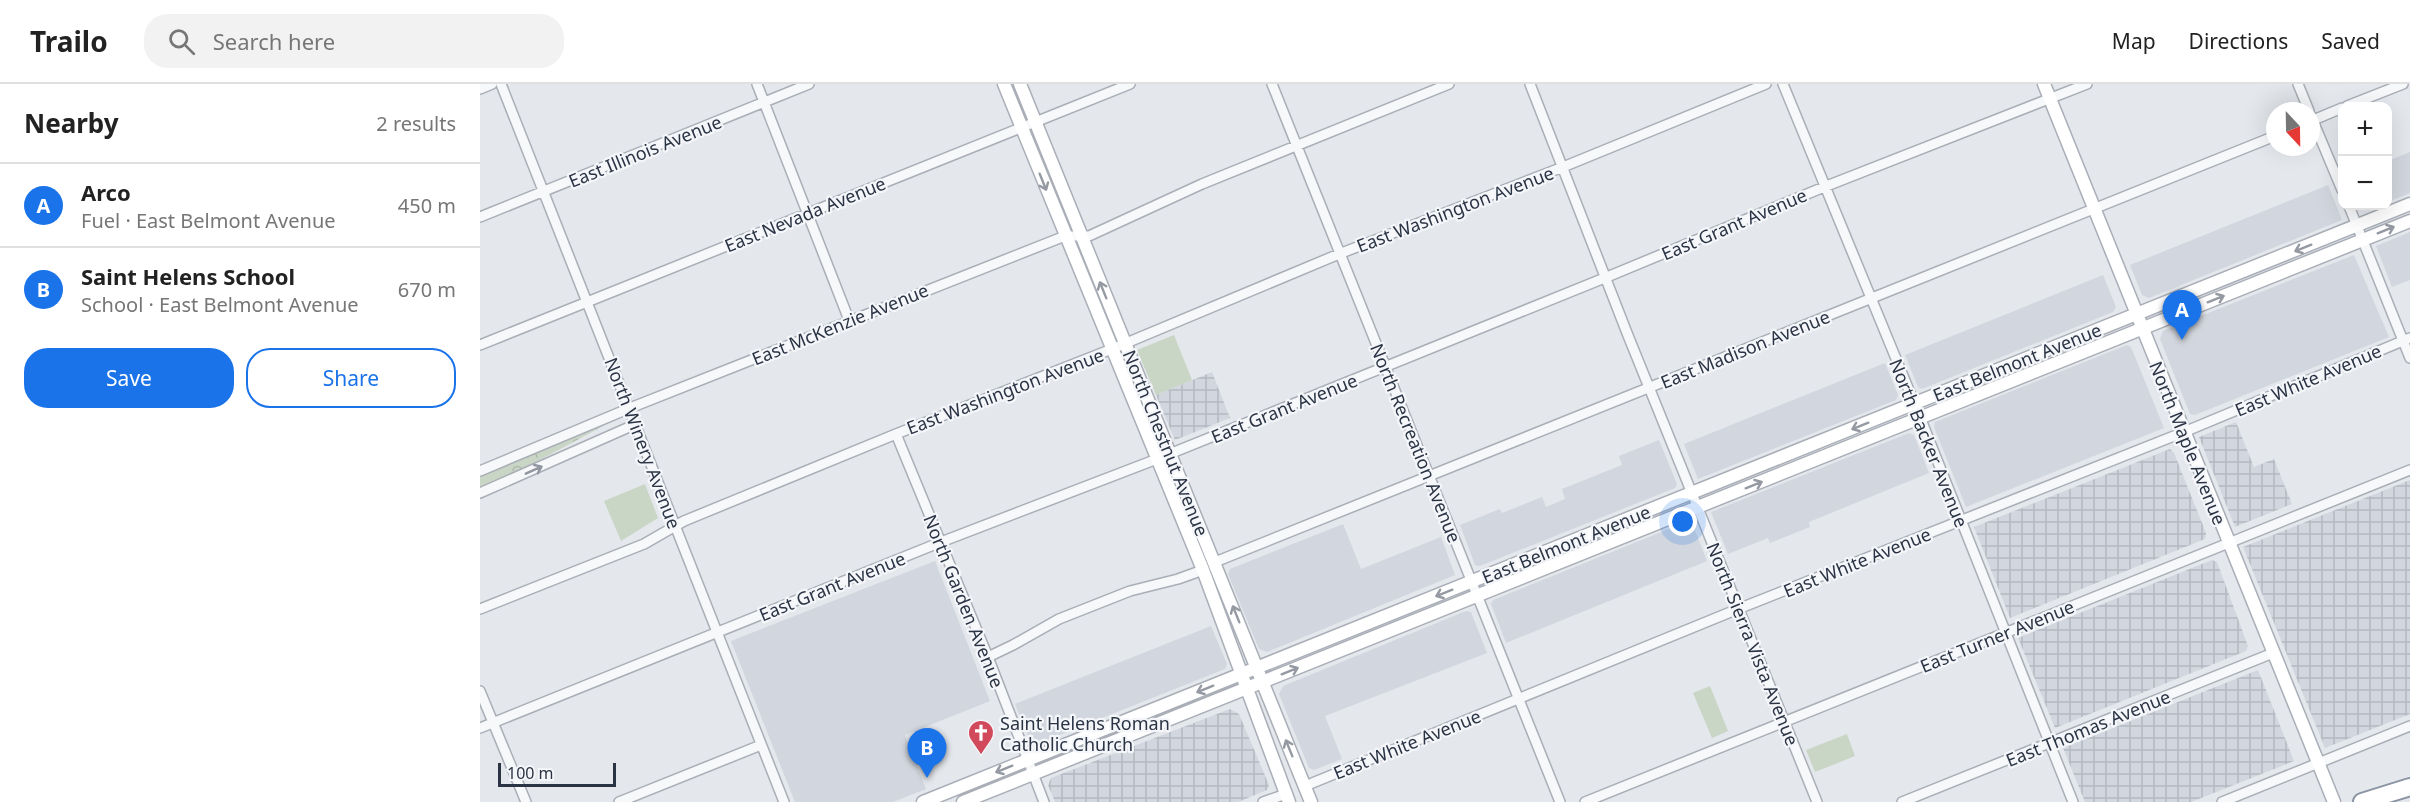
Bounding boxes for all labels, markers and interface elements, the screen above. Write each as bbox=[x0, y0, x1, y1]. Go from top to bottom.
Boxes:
search box bbox=[144, 14, 564, 68]
text: Trailo bbox=[30, 22, 108, 60]
icon: search bbox=[165, 25, 198, 58]
text: Search here bbox=[213, 26, 335, 56]
text: Map bbox=[2112, 27, 2156, 55]
text: Directions bbox=[2189, 27, 2288, 55]
text: Saved bbox=[2321, 27, 2380, 55]
north arrow bbox=[2266, 102, 2320, 156]
map controls bbox=[2338, 102, 2392, 210]
button: + bbox=[2338, 102, 2392, 156]
text: Nearby bbox=[24, 105, 119, 141]
street label: East Illinois Avenue bbox=[565, 109, 725, 193]
text: 2 results bbox=[376, 110, 456, 137]
button: − bbox=[2338, 156, 2392, 210]
street label: East Washington Avenue bbox=[1353, 160, 1557, 258]
street label: East Nevada Avenue bbox=[721, 171, 889, 257]
one-way arrow bbox=[1038, 173, 1049, 191]
text: Arco bbox=[81, 177, 131, 207]
street label: East Grant Avenue bbox=[1658, 183, 1810, 265]
text: A bbox=[37, 192, 50, 219]
text: 450 m bbox=[398, 192, 456, 219]
text: Fuel · East Belmont Avenue bbox=[81, 207, 336, 234]
one-way arrow bbox=[2377, 224, 2395, 235]
one-way arrow bbox=[2294, 243, 2313, 254]
text: Saint Helens School bbox=[81, 261, 295, 291]
text: B bbox=[37, 276, 50, 303]
text: 670 m bbox=[398, 276, 456, 303]
street label: East McKenzie Avenue bbox=[748, 278, 932, 370]
one-way arrow bbox=[1097, 281, 1108, 299]
pin: A bbox=[2162, 290, 2202, 340]
text: School · East Belmont Avenue bbox=[81, 291, 359, 318]
one-way arrow bbox=[2206, 293, 2224, 304]
street label: East Madison Avenue bbox=[1657, 304, 1833, 394]
street label: East Belmont Avenue bbox=[1929, 317, 2105, 407]
street label: East White Avenue bbox=[2231, 338, 2385, 422]
street label: North Recreation Avenue bbox=[1365, 340, 1467, 546]
street label: East Washington Avenue bbox=[903, 342, 1107, 440]
street label: North Chestnut Avenue bbox=[1118, 346, 1214, 540]
button: Save bbox=[24, 348, 234, 408]
button: Share bbox=[246, 348, 456, 408]
street label: North Winery Avenue bbox=[599, 354, 687, 532]
street label: North Backer Avenue bbox=[1884, 355, 1974, 531]
street label: North Maple Avenue bbox=[2144, 358, 2232, 528]
street label: East Grant Avenue bbox=[1207, 368, 1361, 448]
one-way arrow bbox=[1851, 421, 1870, 432]
one-way arrow bbox=[524, 464, 542, 476]
one-way arrow bbox=[1744, 479, 1762, 490]
street label: East Belmont Avenue bbox=[1478, 499, 1654, 589]
your location bbox=[1668, 507, 1697, 536]
street label: North Garden Avenue bbox=[918, 511, 1010, 691]
street label: East White Avenue bbox=[1780, 521, 1934, 603]
street label: North Sierra Vista Avenue bbox=[1701, 539, 1805, 749]
street label: East Grant Avenue bbox=[755, 546, 909, 626]
one-way arrow bbox=[1435, 588, 1454, 599]
street label: East Turner Avenue bbox=[1916, 594, 2078, 678]
one-way arrow bbox=[1230, 605, 1241, 624]
one-way arrow bbox=[1280, 665, 1299, 676]
one-way arrow bbox=[1196, 684, 1215, 695]
street label: East Thomas Avenue bbox=[2002, 684, 2174, 772]
street label: East White Avenue bbox=[1330, 703, 1484, 785]
place label: Saint Helens Roman Catholic Church bbox=[1000, 711, 1170, 756]
church icon: Saint Helens Roman Catholic Church bbox=[966, 718, 996, 756]
pin: B bbox=[908, 728, 946, 778]
one-way arrow bbox=[1283, 739, 1294, 757]
scale bar bbox=[498, 760, 616, 788]
text: 100 m bbox=[507, 762, 554, 784]
one-way arrow bbox=[995, 764, 1014, 775]

